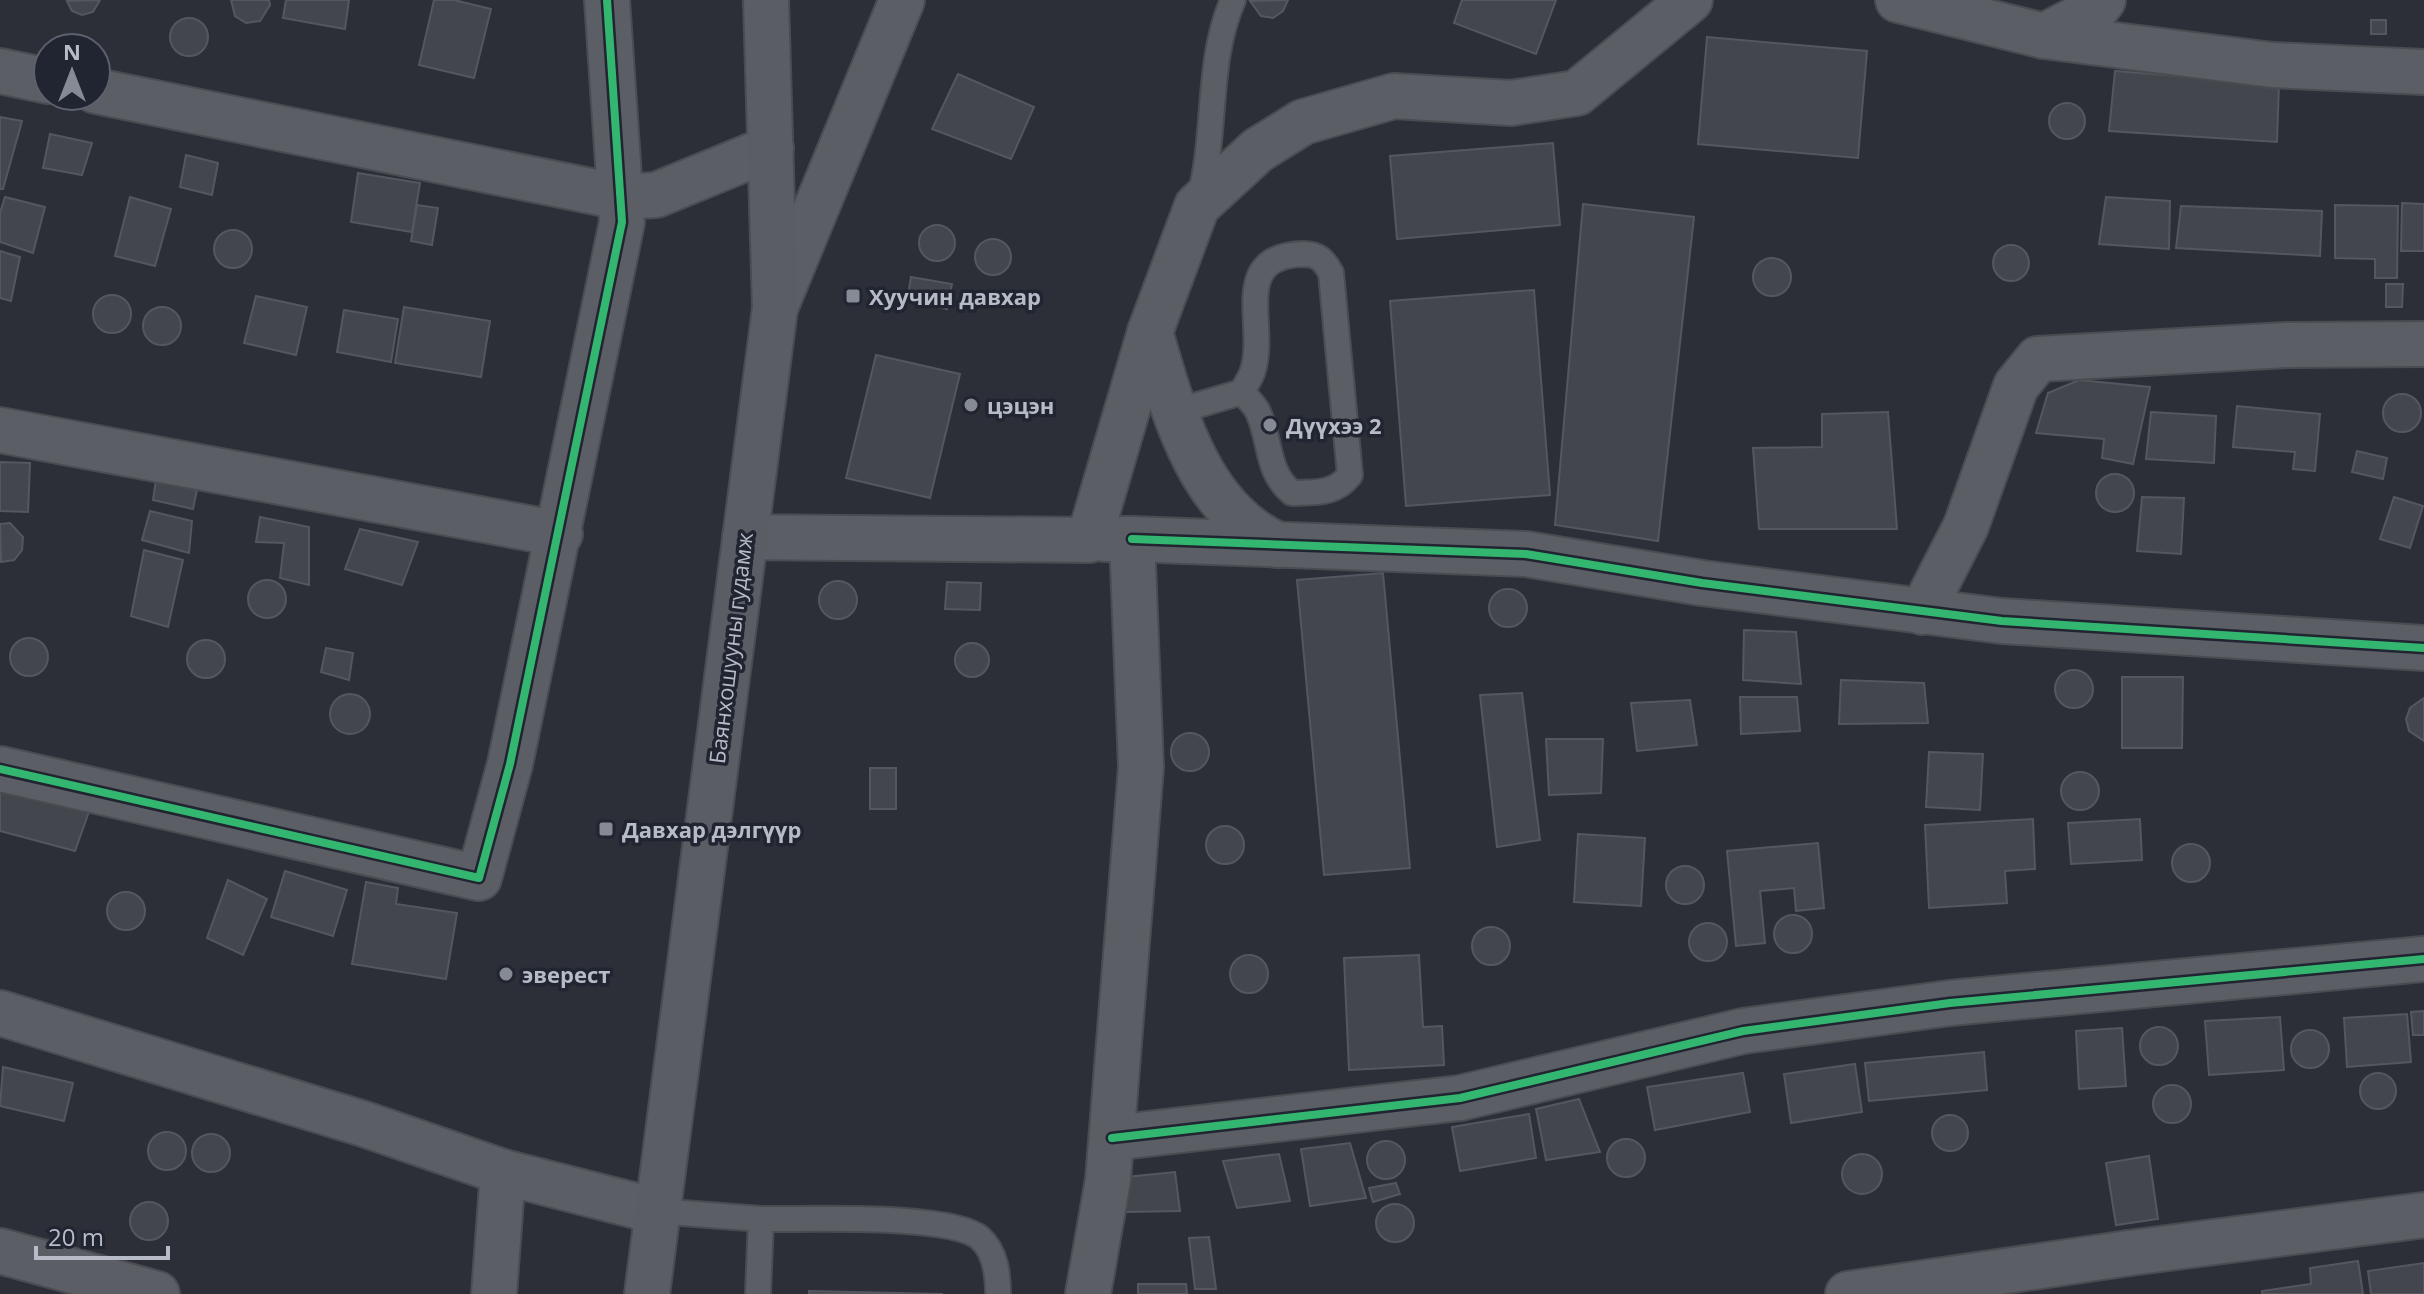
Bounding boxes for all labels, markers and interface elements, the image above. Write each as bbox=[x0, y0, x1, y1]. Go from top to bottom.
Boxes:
north arrow bbox=[32, 32, 112, 112]
text: N bbox=[63, 36, 81, 66]
place label: Хуучин давхар bbox=[869, 281, 1041, 311]
marker: Хуучин давхар bbox=[844, 287, 862, 305]
place label: цэцэн bbox=[987, 390, 1054, 420]
marker: цэцэн bbox=[962, 396, 980, 414]
place label: Дүүхээ 2 bbox=[1286, 410, 1382, 440]
marker: Дүүхээ 2 bbox=[1261, 416, 1279, 434]
street label: Баянхошууны гудамж bbox=[701, 530, 759, 765]
place label: Давхар дэлгүүр bbox=[622, 814, 801, 844]
marker: Давхар дэлгүүр bbox=[597, 820, 615, 838]
place label: эверест bbox=[522, 959, 611, 989]
marker: эверест bbox=[497, 965, 515, 983]
scale bar bbox=[36, 1210, 168, 1260]
text: 20 m bbox=[48, 1220, 104, 1253]

